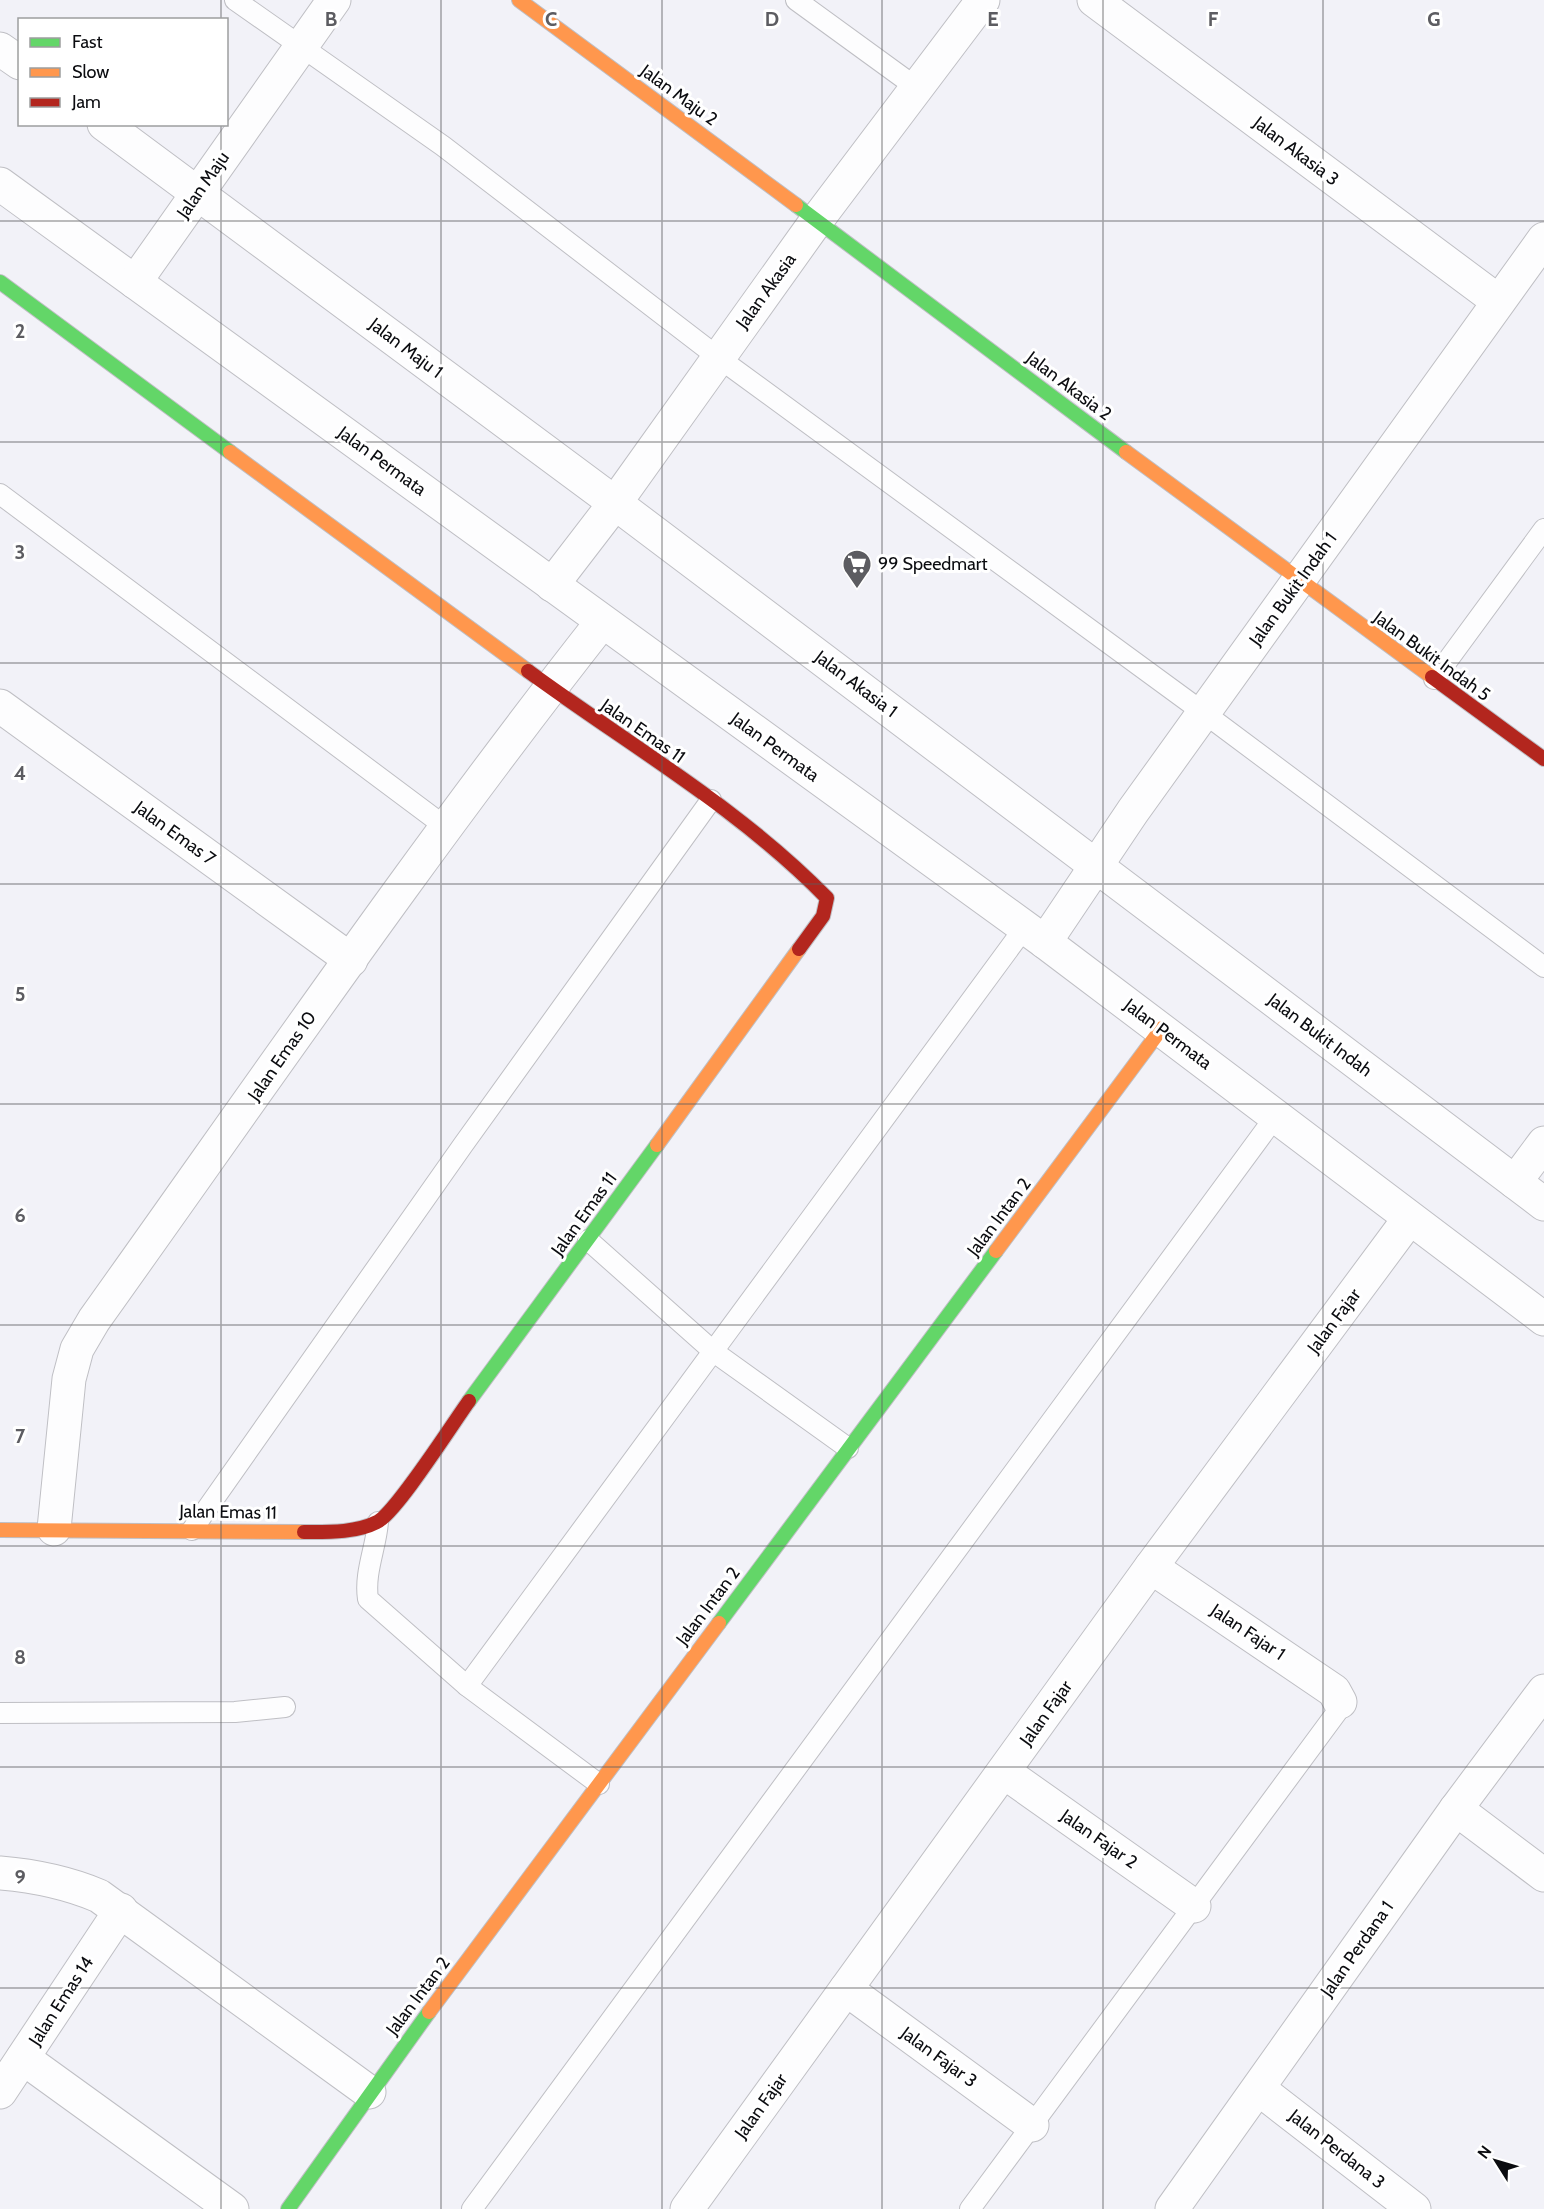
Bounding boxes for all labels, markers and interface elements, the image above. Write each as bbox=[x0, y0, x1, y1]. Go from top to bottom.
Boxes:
text: B bbox=[325, 7, 337, 31]
text: C bbox=[545, 7, 557, 31]
text: D bbox=[765, 7, 779, 31]
text: E bbox=[987, 7, 999, 31]
text: F bbox=[1208, 7, 1219, 31]
text: G bbox=[1427, 7, 1441, 31]
legend bbox=[18, 18, 228, 126]
text: Fast bbox=[72, 31, 103, 53]
street label: Jalan Maju 2 bbox=[635, 59, 722, 130]
text: Slow bbox=[72, 61, 109, 83]
text: Jam bbox=[71, 91, 101, 113]
street label: Jalan Akasia 3 bbox=[1248, 111, 1343, 190]
street label: Jalan Maju bbox=[171, 147, 234, 223]
street label: Jalan Akasia bbox=[731, 249, 801, 334]
street label: Jalan Maju 1 bbox=[364, 313, 447, 383]
text: 2 bbox=[15, 319, 25, 343]
street label: Jalan Akasia 2 bbox=[1021, 346, 1116, 425]
street label: Jalan Permata bbox=[333, 421, 431, 501]
street label: Jalan Bukit Indah 1 bbox=[1244, 528, 1342, 651]
text: 3 bbox=[15, 540, 25, 564]
supermarket icon: 99 Speedmart bbox=[841, 548, 873, 590]
place label: 99 Speedmart bbox=[878, 553, 988, 575]
street label: Jalan Bukit Indah 5 bbox=[1369, 606, 1495, 706]
street label: Jalan Akasia 1 bbox=[810, 645, 902, 722]
street label: Jalan Emas 11 bbox=[596, 693, 689, 768]
street label: Jalan Permata bbox=[726, 707, 824, 787]
text: 4 bbox=[14, 761, 26, 785]
street label: Jalan Emas 7 bbox=[129, 796, 220, 870]
text: 5 bbox=[15, 982, 25, 1006]
street label: Jalan Bukit Indah bbox=[1263, 988, 1377, 1081]
street label: Jalan Permata bbox=[1119, 993, 1216, 1074]
street label: Jalan Emas 10 bbox=[243, 1007, 321, 1106]
street label: Jalan Emas 11 bbox=[546, 1168, 622, 1261]
street label: Jalan Intan 2 bbox=[962, 1173, 1036, 1261]
text: 6 bbox=[14, 1203, 26, 1227]
street label: Jalan Fajar bbox=[1302, 1284, 1366, 1358]
text: 7 bbox=[15, 1424, 26, 1448]
street label: Jalan Emas 11 bbox=[178, 1500, 277, 1524]
street label: Jalan Intan 2 bbox=[671, 1562, 745, 1650]
street label: Jalan Fajar 1 bbox=[1206, 1599, 1289, 1665]
text: 8 bbox=[14, 1645, 26, 1669]
street label: Jalan Fajar bbox=[1014, 1676, 1077, 1751]
street label: Jalan Fajar 2 bbox=[1056, 1804, 1142, 1873]
text: 9 bbox=[14, 1865, 26, 1889]
street label: Jalan Perdana 1 bbox=[1315, 1897, 1398, 2002]
street label: Jalan Emas 14 bbox=[23, 1952, 98, 2051]
street label: Jalan Intan 2 bbox=[381, 1952, 455, 2040]
street label: Jalan Fajar 3 bbox=[896, 2021, 981, 2092]
street label: Jalan Fajar bbox=[729, 2069, 792, 2144]
street label: Jalan Perdana 3 bbox=[1284, 2104, 1389, 2193]
north arrow bbox=[1466, 2131, 1526, 2191]
text: N bbox=[1473, 2142, 1495, 2163]

